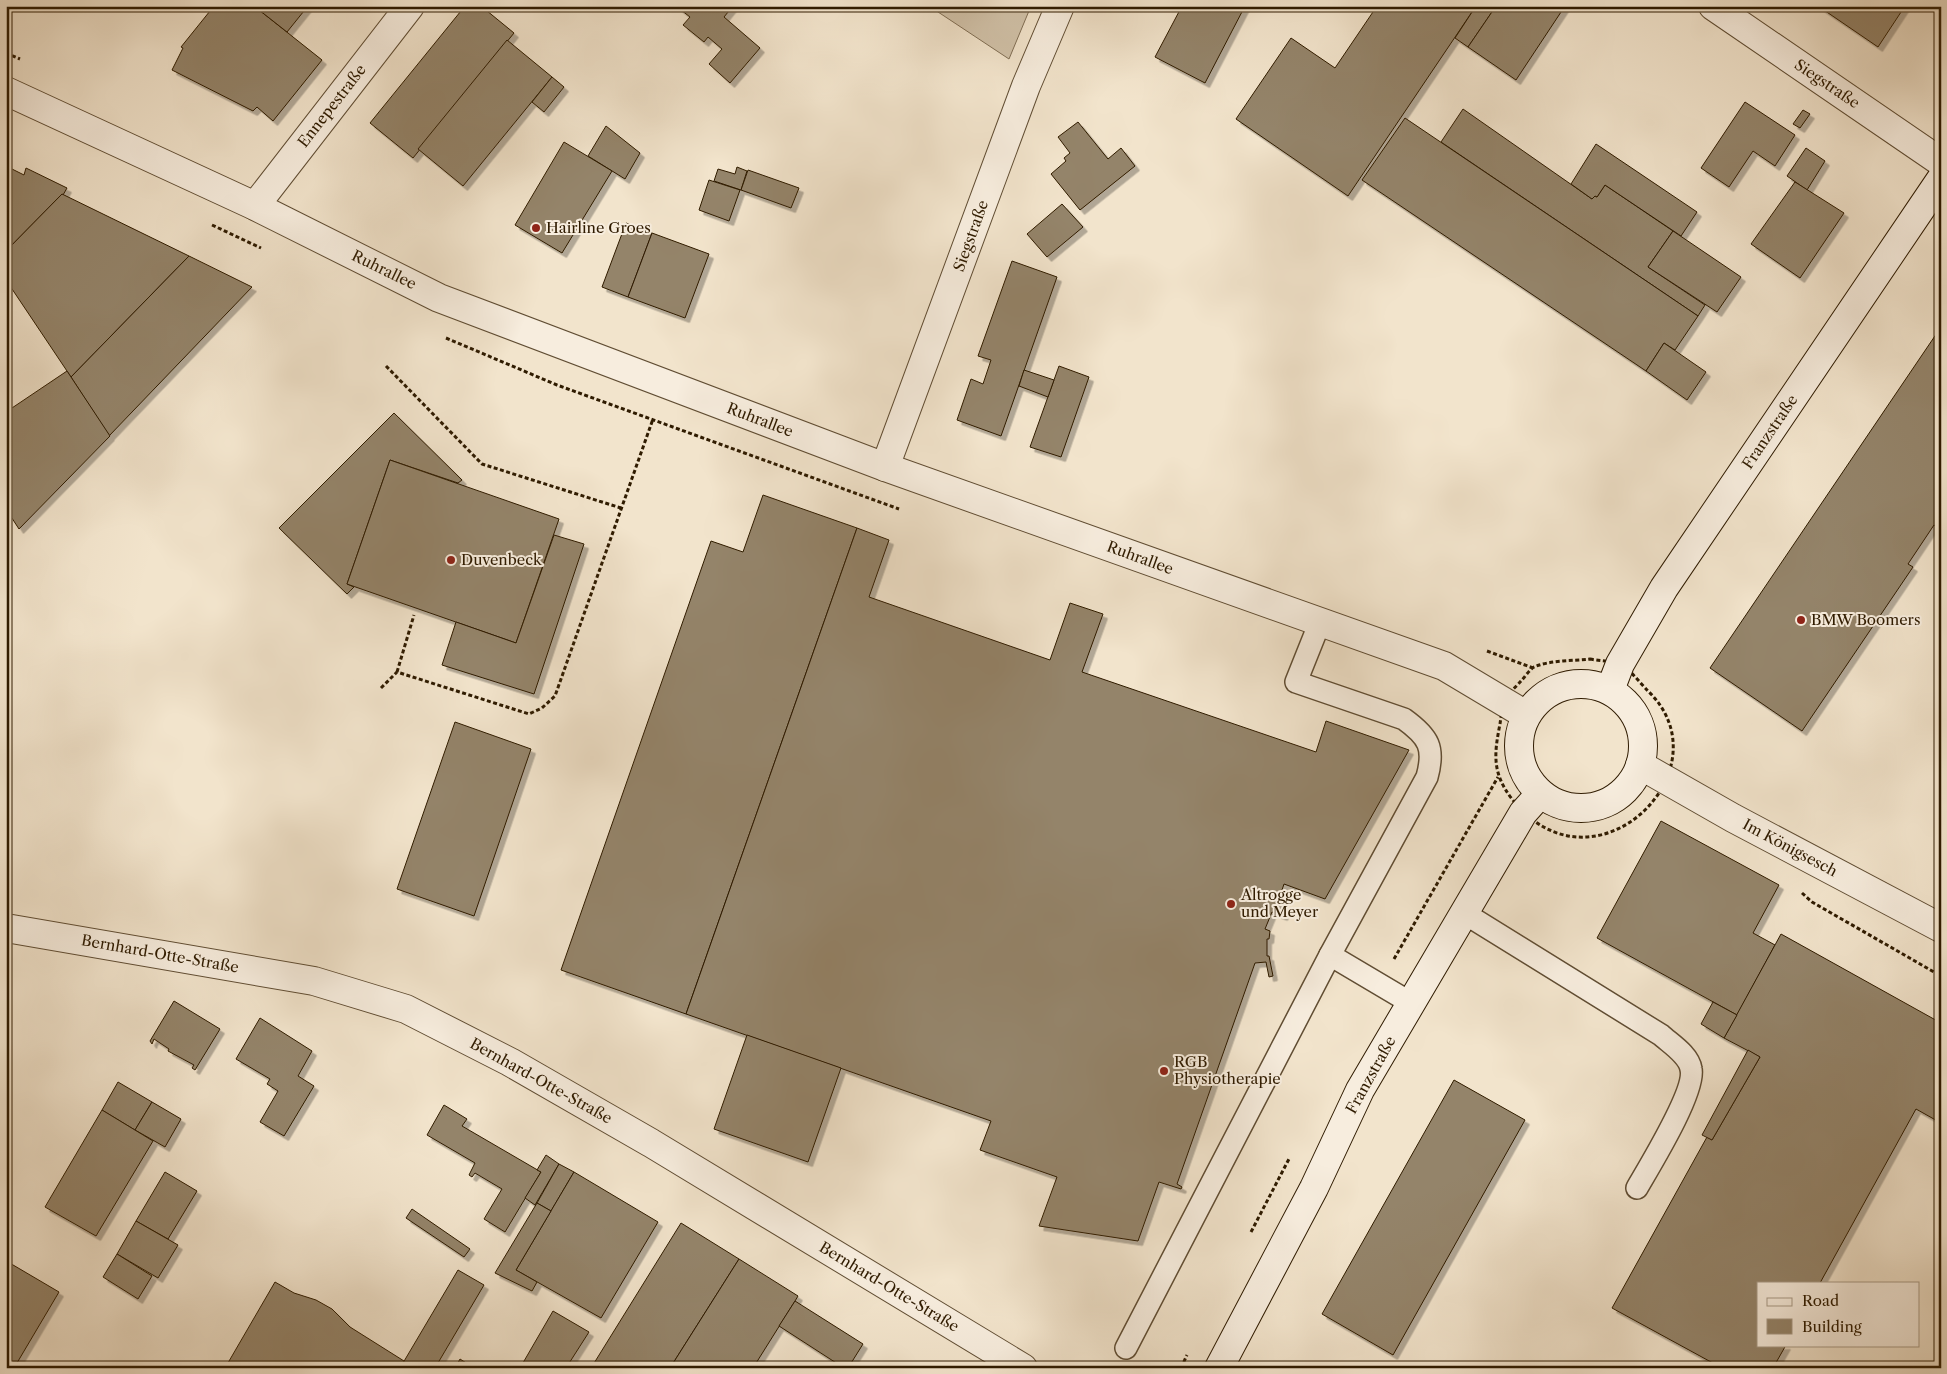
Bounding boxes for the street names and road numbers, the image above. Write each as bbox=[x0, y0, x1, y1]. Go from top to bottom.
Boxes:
street label: Siegstraße bbox=[1791, 55, 1864, 112]
street label: Ennepestraße bbox=[293, 60, 370, 151]
street label: Siegstraße bbox=[949, 198, 992, 274]
street label: Ruhrallee bbox=[349, 246, 420, 293]
street label: Franzstraße bbox=[1738, 391, 1801, 473]
street label: Ruhrallee bbox=[724, 398, 796, 441]
street label: Ruhrallee bbox=[1104, 537, 1176, 578]
street label: Im Königsesch bbox=[1740, 815, 1841, 881]
street label: Bernhard-Otte-Straße bbox=[80, 930, 240, 977]
street label: Franzstraße bbox=[1341, 1033, 1400, 1117]
street label: Bernhard-Otte-Straße bbox=[467, 1034, 616, 1128]
street label: Bernhard-Otte-Straße bbox=[816, 1237, 963, 1336]

